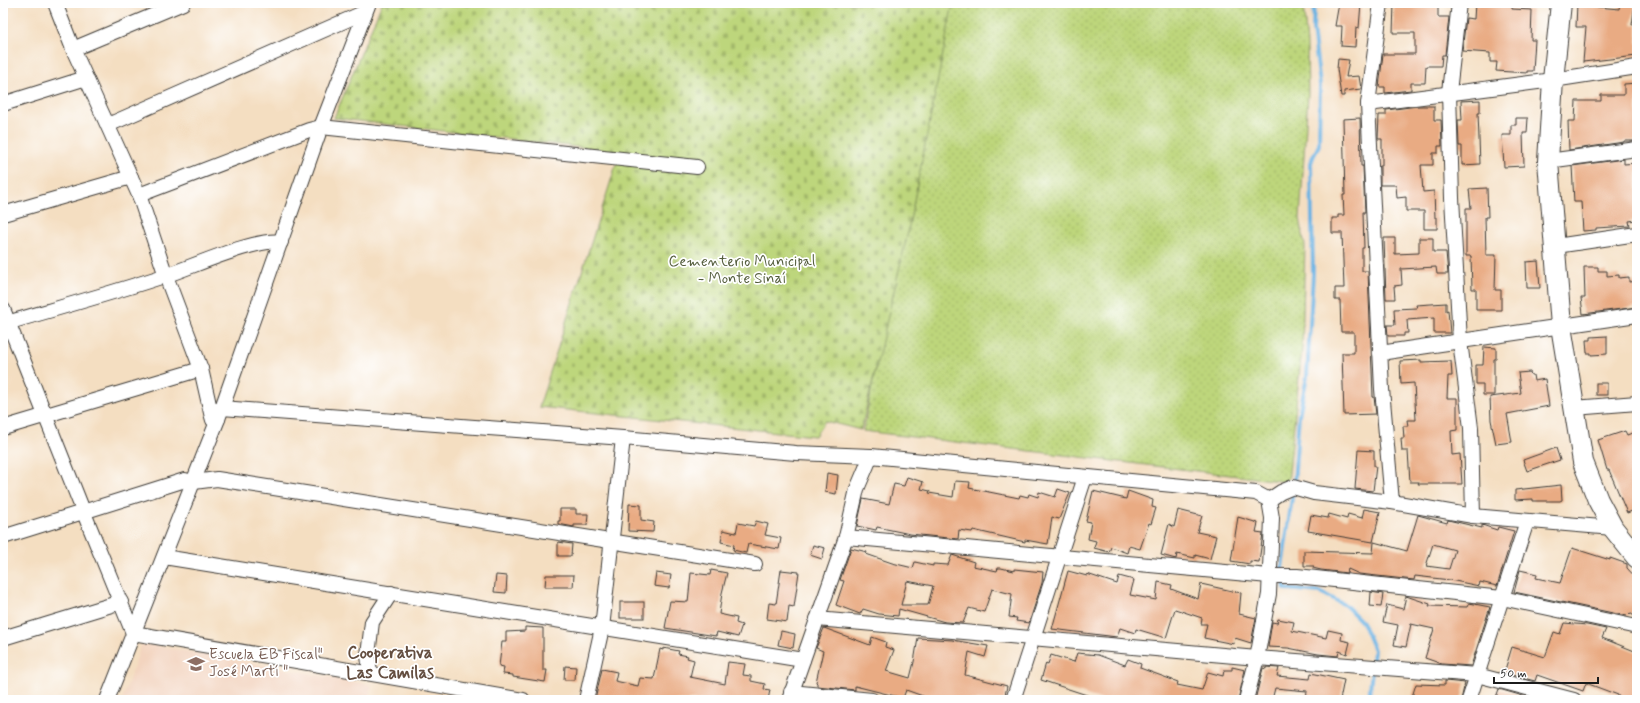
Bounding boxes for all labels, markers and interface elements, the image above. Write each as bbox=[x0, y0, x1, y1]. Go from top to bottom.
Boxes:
park label: Cementerio Municipal - Monte Sinaí bbox=[669, 252, 816, 289]
district label: Cooperativa Las Camilas bbox=[346, 642, 434, 684]
place label: Escuela EB Fiscal" José Martí " bbox=[209, 645, 323, 682]
school or university icon: Escuela EB Fiscal" José Martí " bbox=[186, 654, 206, 674]
scale bar bbox=[1494, 659, 1598, 685]
text: 50 m bbox=[1500, 666, 1527, 682]

